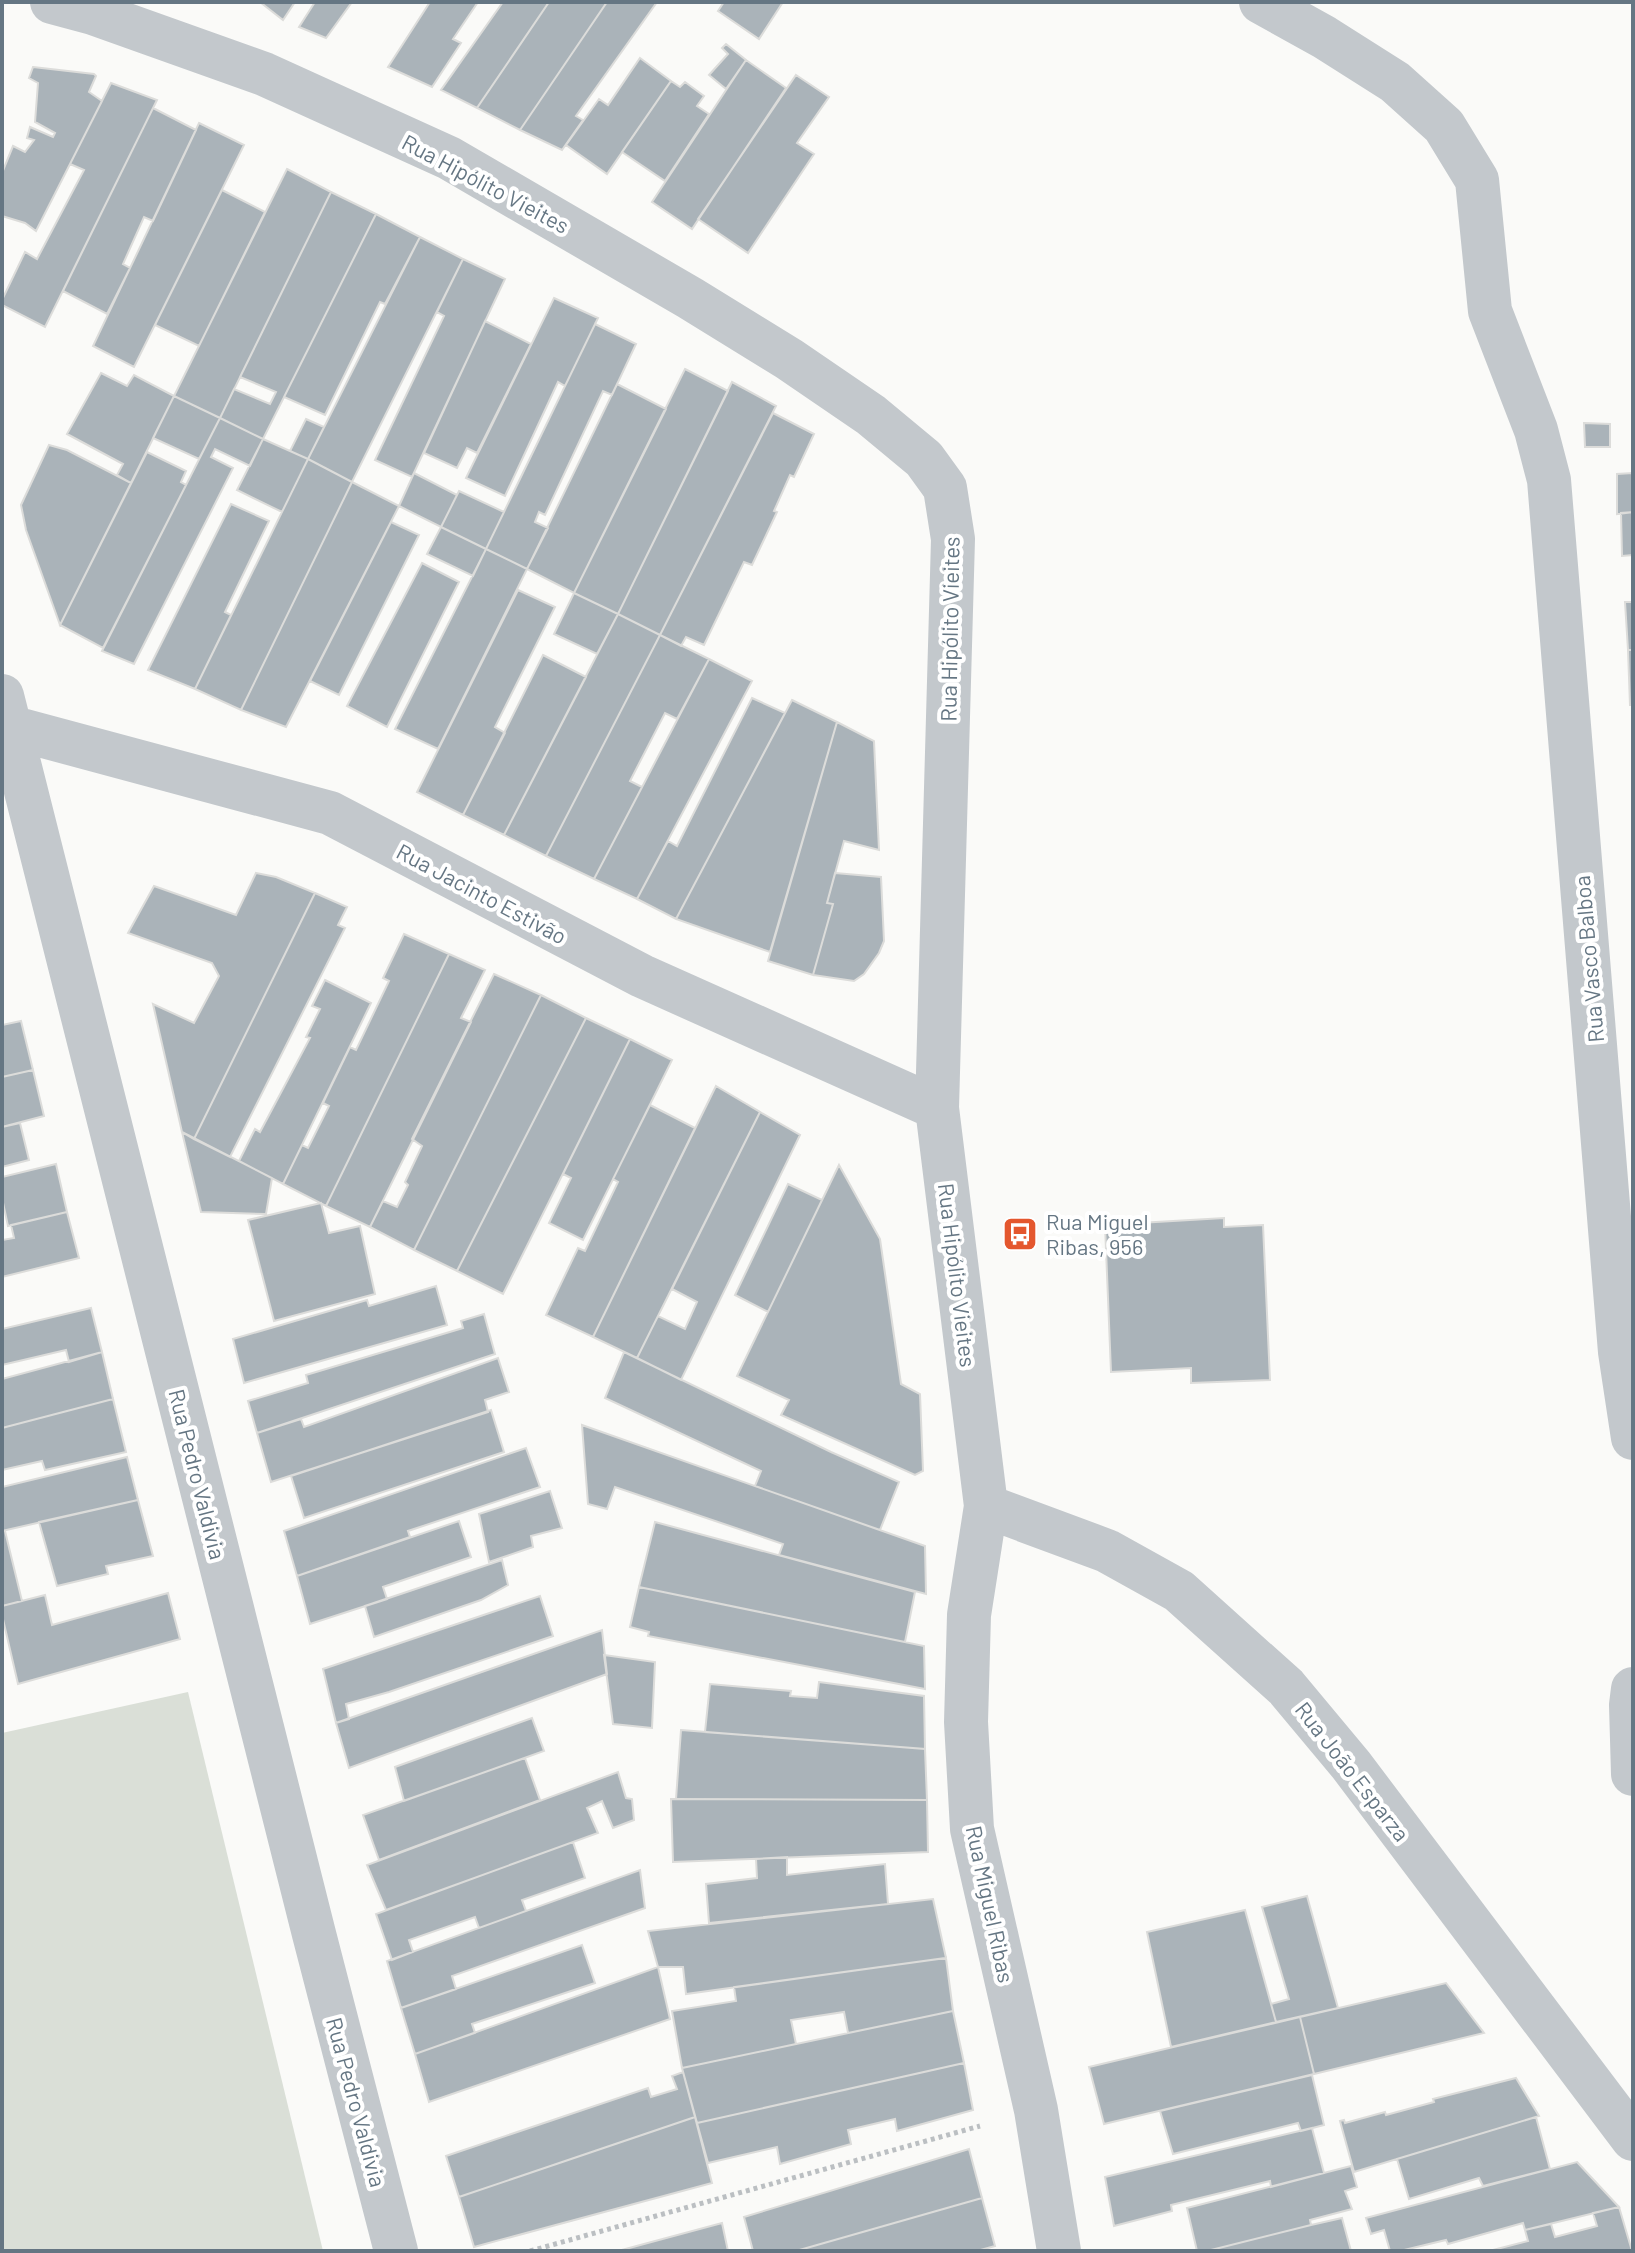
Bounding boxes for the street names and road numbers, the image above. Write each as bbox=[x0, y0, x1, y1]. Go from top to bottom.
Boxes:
street label: Rua Hipólito Vieites bbox=[398, 128, 574, 238]
street label: Rua Hipólito Vieites bbox=[934, 536, 964, 722]
street label: Rua Jacinto Estivão bbox=[393, 837, 571, 949]
street label: Rua Vasco Balboa bbox=[1568, 874, 1608, 1044]
street label: Rua Hipólito Vieites bbox=[934, 1182, 982, 1368]
street label: Rua Pedro Valdivia bbox=[164, 1386, 232, 1562]
street label: Rua João Esparza bbox=[1291, 1696, 1415, 1846]
street label: Rua Miguel Ribas bbox=[962, 1823, 1020, 1985]
street label: Rua Pedro Valdivia bbox=[322, 2014, 392, 2190]

